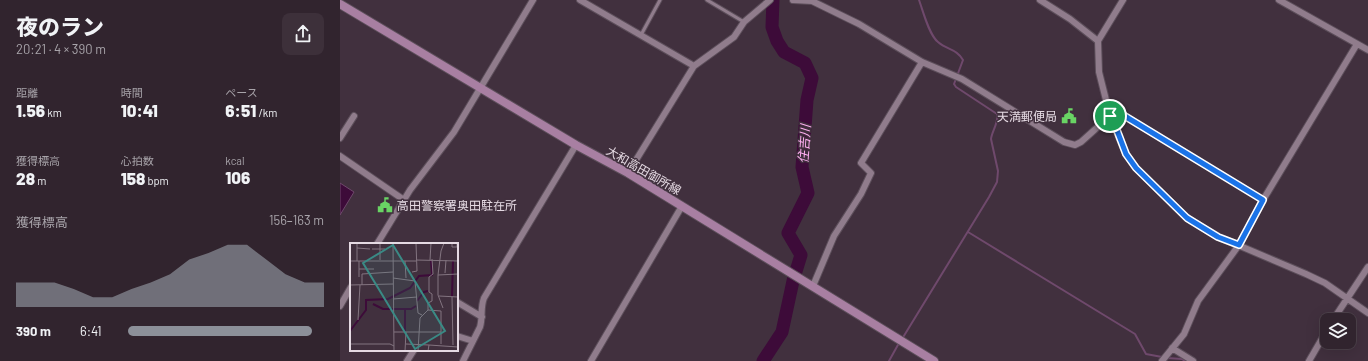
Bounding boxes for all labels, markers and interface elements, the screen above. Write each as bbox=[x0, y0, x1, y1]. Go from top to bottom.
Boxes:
text: 夜のラン bbox=[16, 13, 104, 39]
button: share bbox=[282, 13, 324, 55]
text: 20:21 · 4 × 390 m bbox=[16, 41, 106, 57]
text: 距離 bbox=[16, 86, 38, 99]
text: 時間 bbox=[121, 86, 143, 99]
text: ペース bbox=[225, 86, 258, 99]
pin bbox=[1093, 99, 1127, 133]
text: 1.56 bbox=[16, 100, 45, 120]
text: 10:41 bbox=[121, 100, 158, 120]
text: 6:51 bbox=[225, 100, 256, 120]
icon: arrive bbox=[1099, 105, 1121, 127]
text: km bbox=[45, 106, 62, 119]
text: /km bbox=[256, 106, 277, 119]
public building icon: 天満郵便局 bbox=[1060, 107, 1078, 125]
place label: 天満郵便局 bbox=[997, 109, 1057, 123]
water label: 住吉川 bbox=[795, 122, 813, 164]
street label: 大和高田御所線 bbox=[604, 143, 684, 197]
text: 獲得標高 bbox=[16, 154, 60, 167]
text: 心拍数 bbox=[121, 154, 154, 167]
text: kcal bbox=[225, 154, 245, 167]
text: 106 bbox=[225, 167, 250, 187]
text: 28 bbox=[16, 168, 35, 188]
text: 158 bbox=[121, 168, 145, 188]
text: m bbox=[35, 174, 46, 187]
text: bpm bbox=[145, 174, 169, 187]
public building icon: 高田警察署奥田駐在所 bbox=[376, 196, 394, 214]
place label: 高田警察署奥田駐在所 bbox=[397, 198, 517, 212]
text: 156–163 m bbox=[269, 212, 324, 228]
text: 獲得標高 bbox=[16, 214, 68, 230]
inset map bbox=[350, 243, 458, 351]
map controls bbox=[1320, 313, 1356, 349]
button: layers bbox=[1320, 313, 1356, 349]
text: 390 m bbox=[16, 323, 51, 339]
text: 6:41 bbox=[80, 323, 102, 339]

